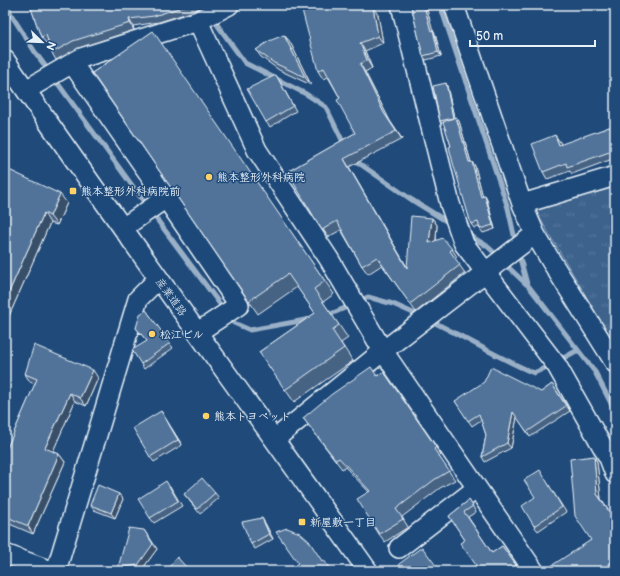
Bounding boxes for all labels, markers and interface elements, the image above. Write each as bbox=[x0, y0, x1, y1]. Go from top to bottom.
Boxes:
north arrow bbox=[22, 22, 62, 62]
scale bar bbox=[470, 22, 595, 48]
text: 50 m bbox=[476, 29, 503, 44]
text: N bbox=[43, 39, 58, 52]
place label: 熊本整形外科病院 bbox=[217, 171, 305, 184]
marker: 熊本整形外科病院 bbox=[204, 172, 214, 182]
place label: 熊本整形外科病院前 bbox=[81, 185, 180, 198]
marker: 熊本整形外科病院前 bbox=[68, 186, 78, 196]
street label: 産業道路 bbox=[153, 275, 189, 319]
place label: 松江ビル bbox=[160, 328, 204, 341]
marker: 松江ビル bbox=[147, 329, 157, 339]
place label: 熊本トヨペット bbox=[214, 410, 291, 423]
marker: 熊本トヨペット bbox=[201, 411, 211, 421]
place label: 新屋敷一丁目 bbox=[310, 516, 376, 529]
marker: 新屋敷一丁目 bbox=[297, 517, 307, 527]

